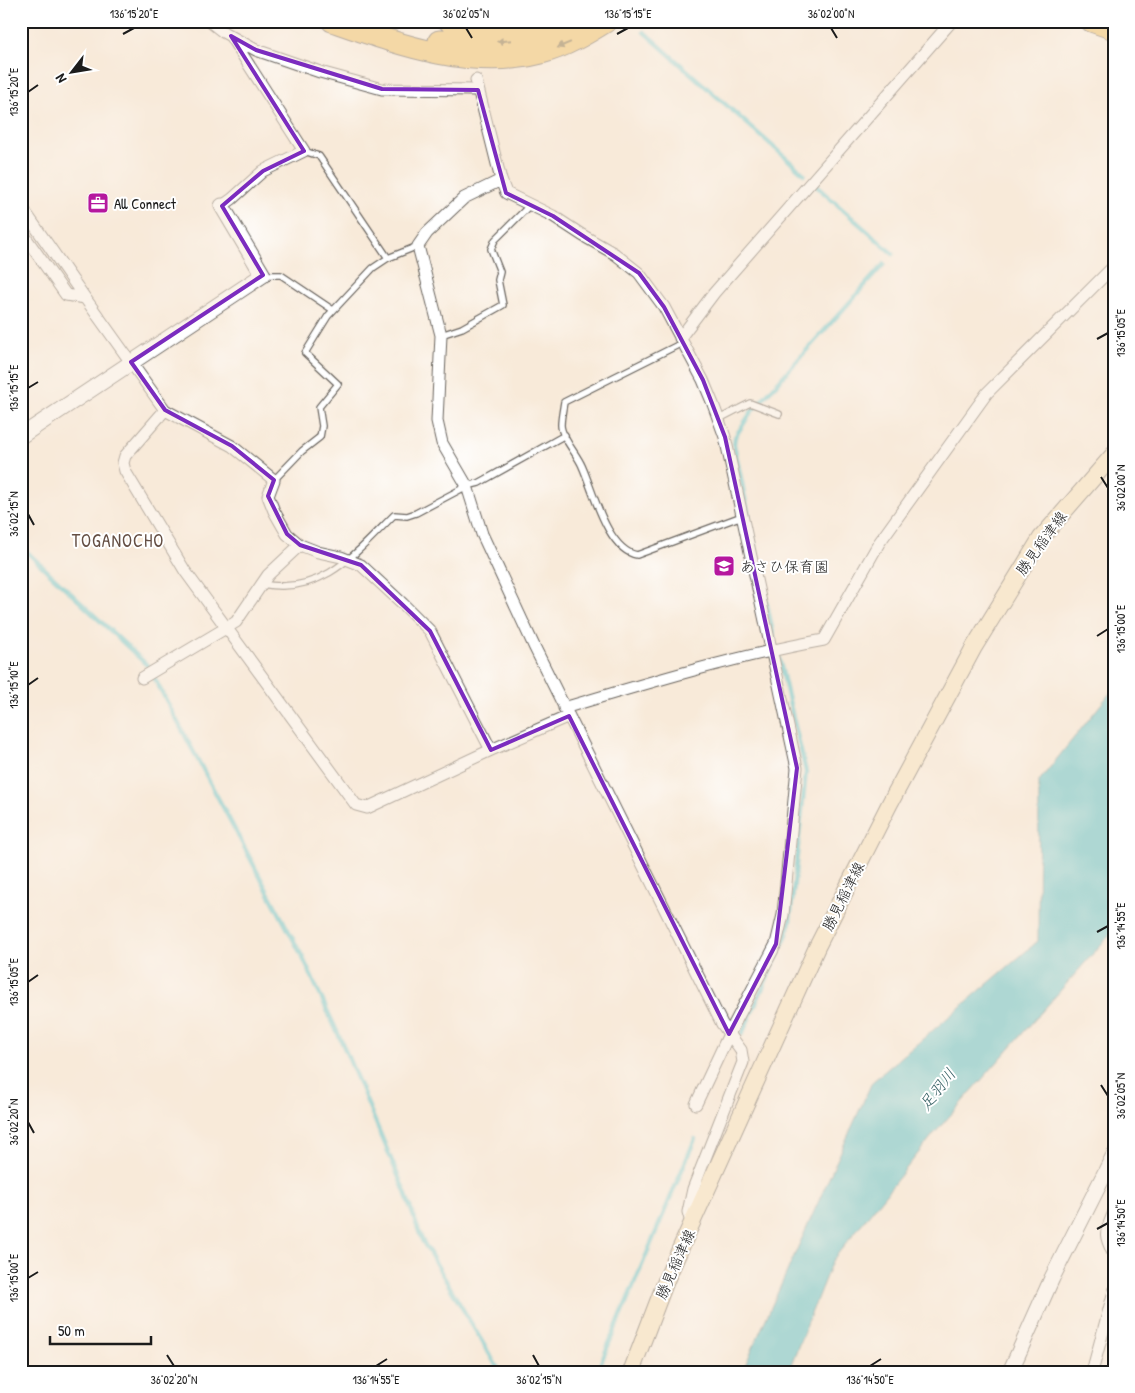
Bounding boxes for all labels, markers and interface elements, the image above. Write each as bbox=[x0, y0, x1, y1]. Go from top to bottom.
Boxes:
text: 136°15'20"E bbox=[110, 5, 159, 22]
text: 36°02'05"N bbox=[443, 5, 489, 22]
text: 136°15'15"E bbox=[604, 5, 652, 22]
text: 36°02'00"N bbox=[808, 5, 854, 22]
one-way arrow bbox=[495, 37, 511, 45]
one-way arrow bbox=[557, 41, 571, 49]
north arrow bbox=[48, 48, 98, 98]
text: 136°15'20"E bbox=[5, 67, 22, 116]
text: N bbox=[50, 70, 70, 87]
office icon: All Connect bbox=[86, 191, 110, 215]
place label: All Connect bbox=[114, 193, 177, 214]
text: 136°15'05"E bbox=[1112, 308, 1129, 357]
text: 136°15'15"E bbox=[5, 364, 22, 412]
text: 36°02'00"N bbox=[1112, 465, 1129, 511]
text: 36°02'15"N bbox=[5, 491, 22, 537]
street label: 勝見稲津線 bbox=[1010, 506, 1072, 580]
district label: TOGANOCHO bbox=[72, 528, 164, 553]
school or university icon: あさひ保育園 bbox=[712, 554, 736, 578]
place label: あさひ保育園 bbox=[740, 556, 829, 577]
text: 136°15'00"E bbox=[1112, 604, 1129, 653]
text: 136°15'10"E bbox=[5, 661, 22, 709]
street label: 勝見稲津線 bbox=[817, 858, 869, 934]
text: 136°14'55"E bbox=[1112, 902, 1129, 950]
text: 136°15'05"E bbox=[5, 957, 22, 1006]
water label: 足羽川 bbox=[914, 1063, 960, 1115]
text: 36°02'05"N bbox=[1112, 1073, 1129, 1119]
text: 36°02'20"N bbox=[5, 1099, 22, 1145]
text: 136°14'50"E bbox=[1112, 1199, 1129, 1247]
street label: 勝見稲津線 bbox=[650, 1225, 700, 1303]
text: 136°15'00"E bbox=[5, 1253, 22, 1302]
scale bar bbox=[50, 1313, 151, 1345]
text: 50 m bbox=[58, 1320, 85, 1341]
text: 36°02'20"N bbox=[151, 1371, 197, 1388]
text: 136°14'55"E bbox=[352, 1371, 400, 1388]
text: 36°02'15"N bbox=[516, 1371, 562, 1388]
text: 136°14'50"E bbox=[846, 1371, 894, 1388]

